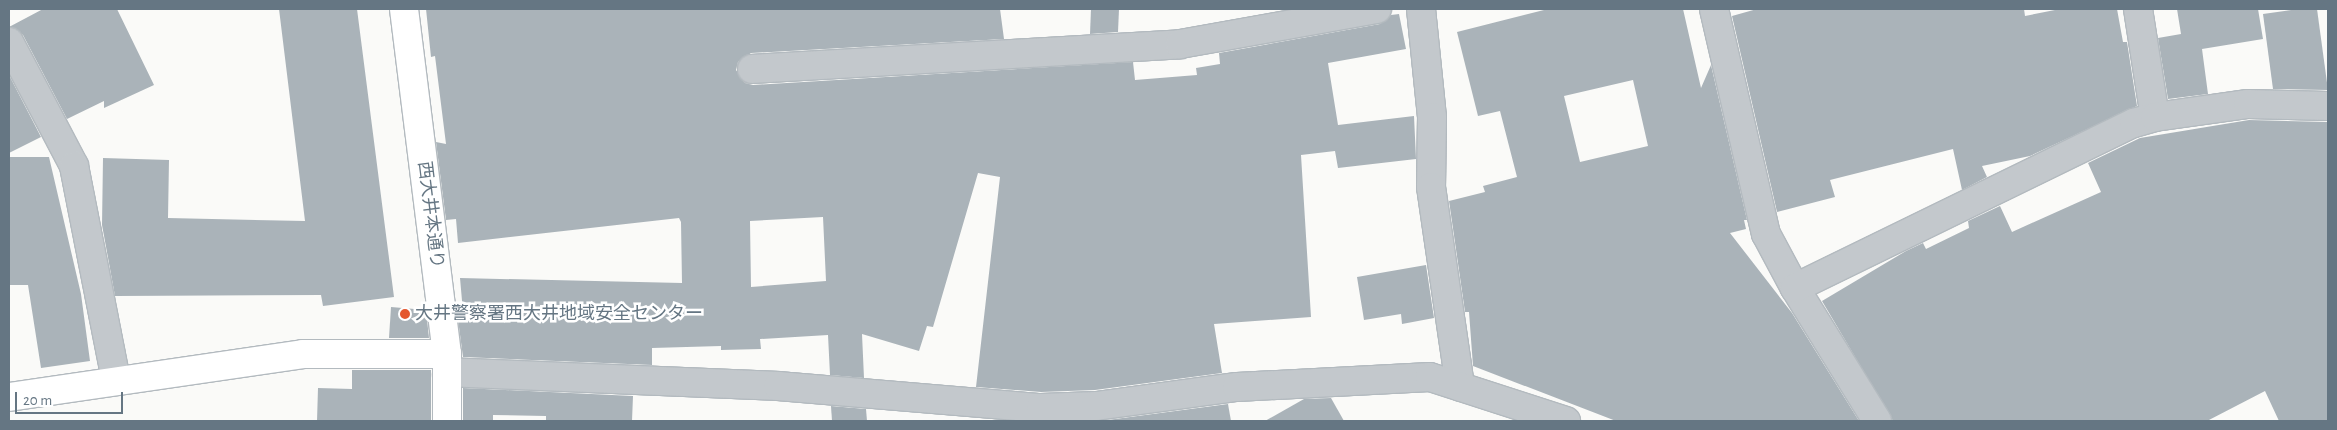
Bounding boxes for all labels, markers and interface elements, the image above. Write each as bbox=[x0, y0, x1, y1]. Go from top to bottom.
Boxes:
street label: 西大井本通り bbox=[413, 160, 447, 270]
place label: 大井警察署西大井地域安全センター bbox=[415, 303, 703, 325]
marker: 大井警察署西大井地域安全センター bbox=[399, 308, 411, 320]
scale bar bbox=[18, 382, 125, 414]
text: 20 m bbox=[23, 393, 52, 408]

